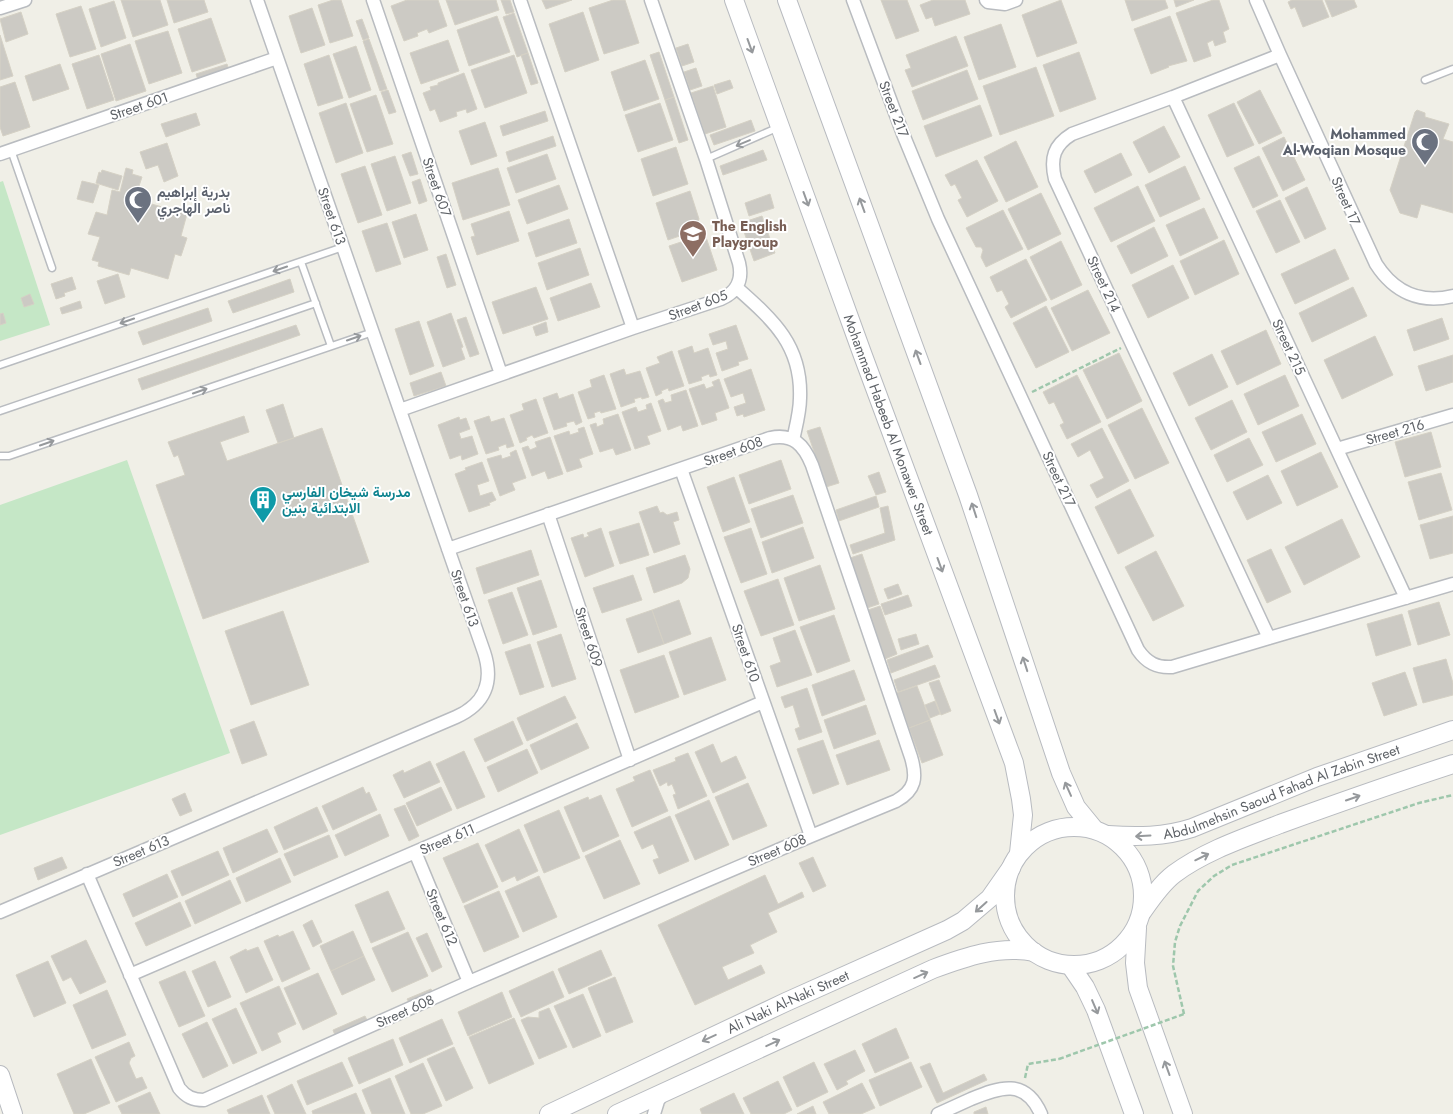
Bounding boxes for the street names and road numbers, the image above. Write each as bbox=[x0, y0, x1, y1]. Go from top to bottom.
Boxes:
street label: Street 217 bbox=[874, 78, 914, 141]
street label: Street 601 bbox=[107, 87, 171, 125]
street label: Street 607 bbox=[418, 155, 457, 220]
street label: Street 17 bbox=[1326, 174, 1366, 229]
street label: Street 613 bbox=[313, 185, 351, 248]
street label: Street 214 bbox=[1082, 253, 1126, 315]
street label: Street 605 bbox=[665, 285, 731, 325]
street label: Mohammad Habeeb Al Monawer Street bbox=[839, 312, 939, 538]
street label: Street 215 bbox=[1267, 316, 1311, 378]
street label: Street 216 bbox=[1363, 414, 1427, 450]
street label: Street 608 bbox=[701, 431, 765, 471]
street label: Street 217 bbox=[1037, 448, 1081, 511]
street label: Street 613 bbox=[446, 567, 484, 630]
street label: Street 609 bbox=[570, 604, 608, 670]
street label: Street 610 bbox=[727, 621, 765, 685]
street label: Abdulmehsin Saoud Fahad Al Zabin Street bbox=[1162, 739, 1403, 844]
street label: Street 611 bbox=[416, 818, 478, 860]
street label: Street 608 bbox=[745, 829, 809, 871]
street label: Street 613 bbox=[110, 830, 173, 872]
street label: Street 612 bbox=[421, 886, 463, 949]
street label: Ali Naki Al-Naki Street bbox=[724, 965, 853, 1039]
street label: Street 608 bbox=[373, 989, 437, 1033]

